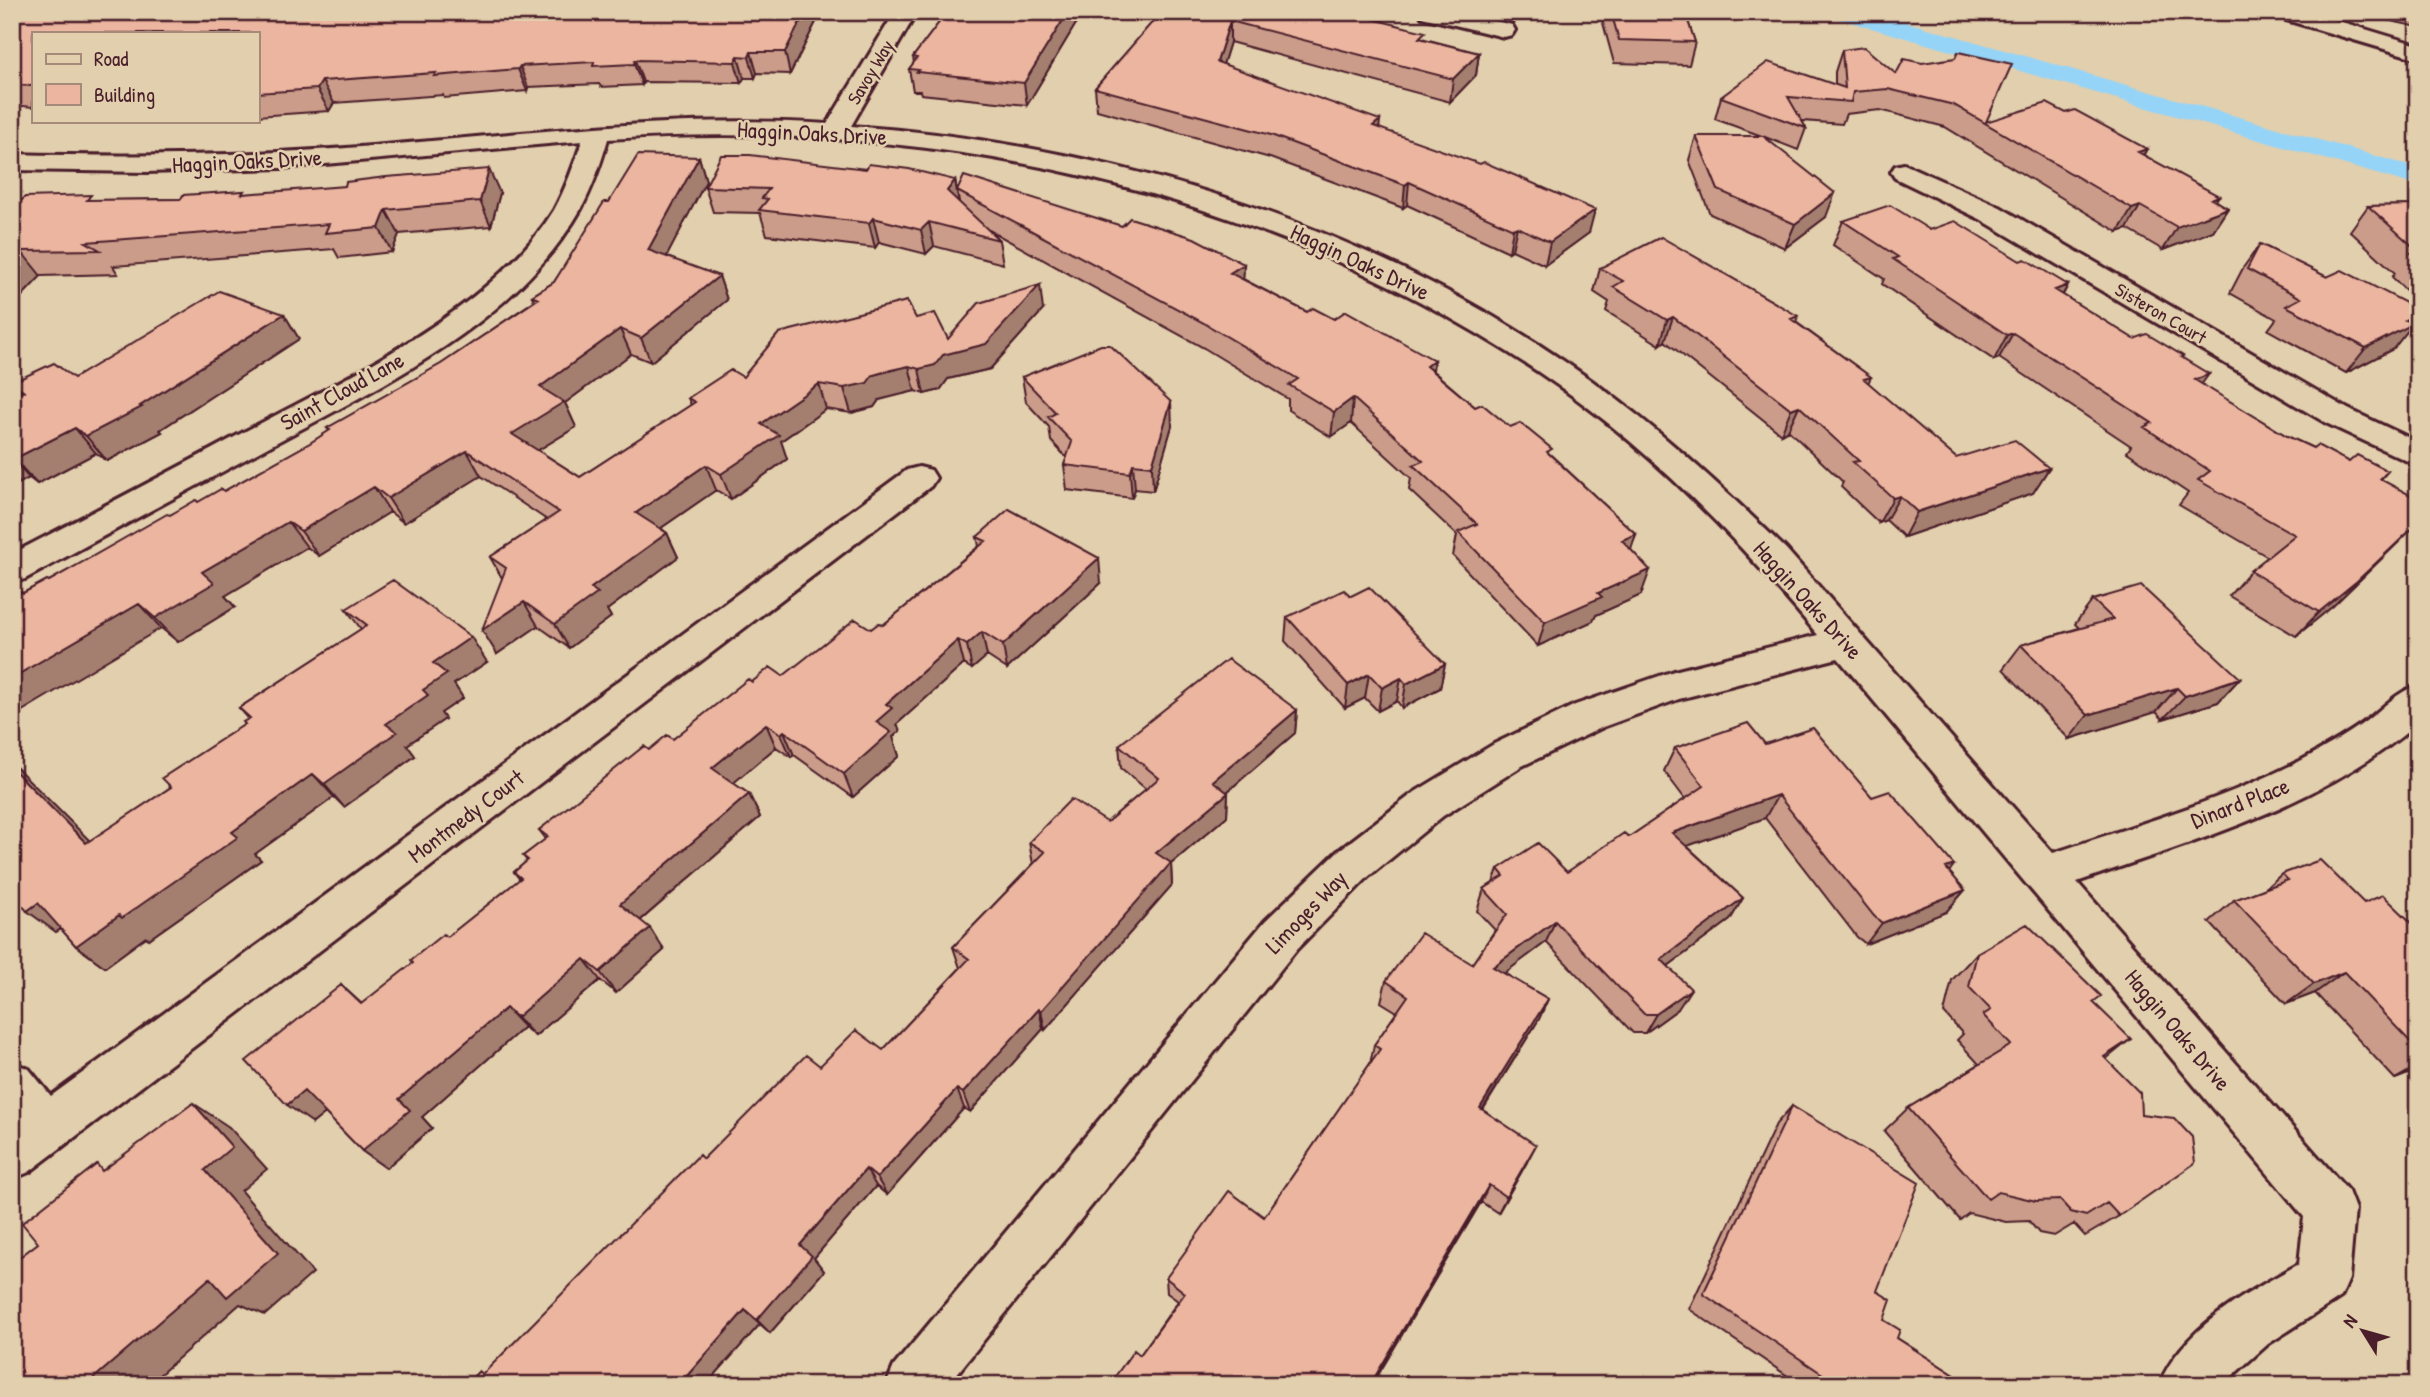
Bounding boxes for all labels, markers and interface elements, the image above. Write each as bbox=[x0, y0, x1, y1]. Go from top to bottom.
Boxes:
legend bbox=[32, 32, 259, 122]
street label: Savoy Way bbox=[841, 35, 899, 109]
text: Road bbox=[94, 44, 128, 73]
text: Building bbox=[94, 80, 155, 109]
street label: Haggin Oaks Drive bbox=[736, 113, 888, 152]
street label: Haggin Oaks Drive bbox=[171, 141, 323, 180]
street label: Haggin Oaks Drive bbox=[1286, 216, 1435, 307]
street label: Sisteron Court bbox=[2110, 276, 2212, 350]
street label: Saint Cloud Lane bbox=[274, 344, 409, 437]
street label: Haggin Oaks Drive bbox=[1747, 534, 1870, 666]
street label: Montmedy Court bbox=[401, 761, 531, 869]
street label: Dinard Place bbox=[2186, 770, 2293, 835]
street label: Limoges Way bbox=[1258, 863, 1353, 960]
street label: Haggin Oaks Drive bbox=[2118, 962, 2238, 1097]
north arrow bbox=[2328, 1296, 2398, 1366]
text: N bbox=[2336, 1309, 2363, 1333]

